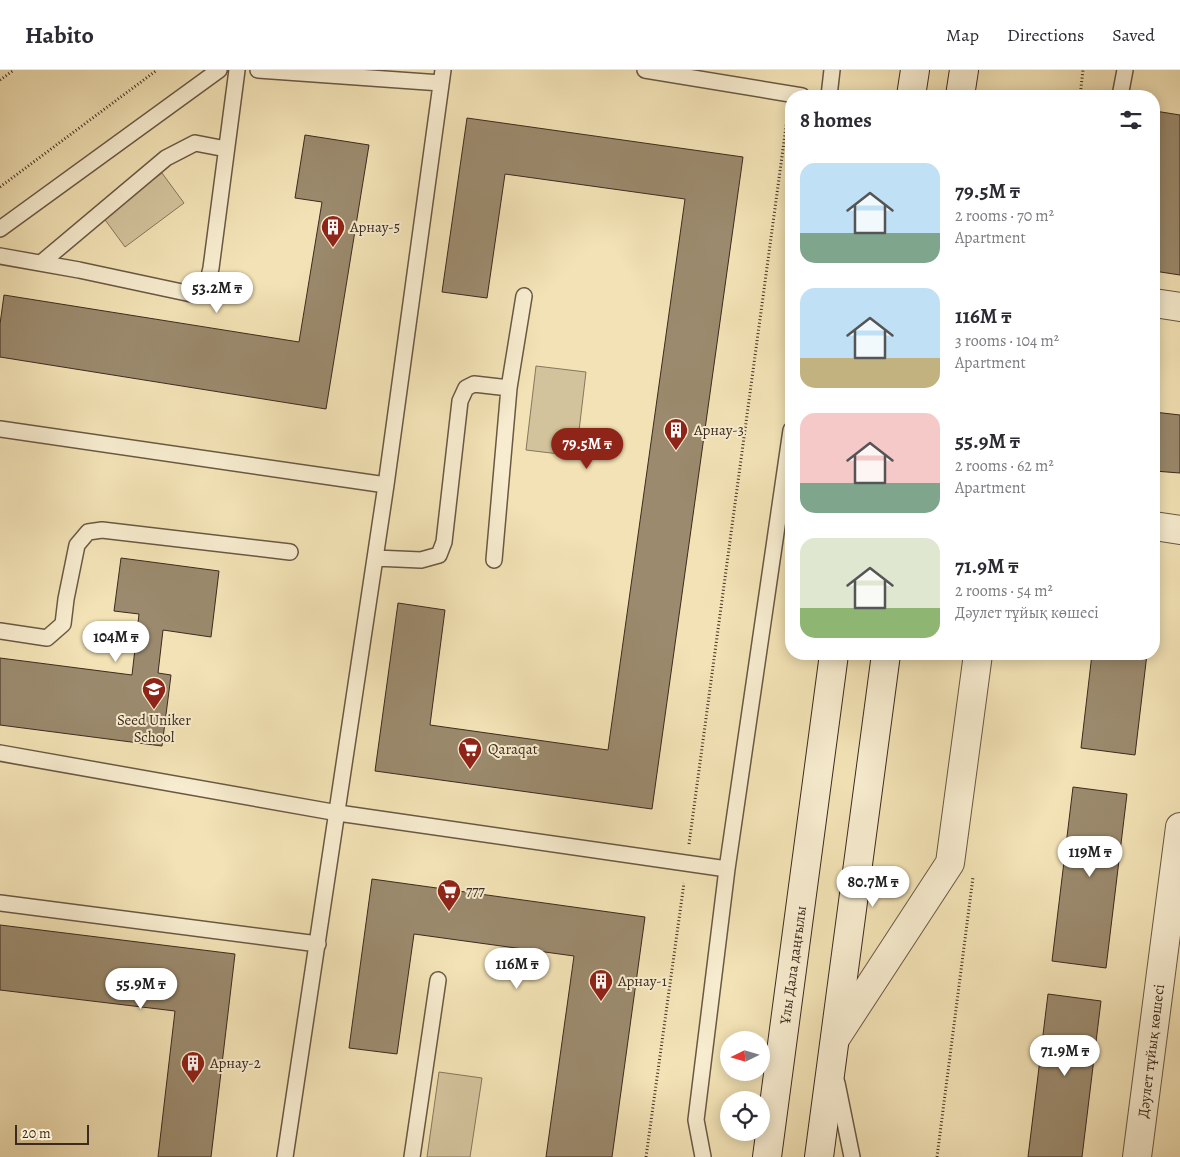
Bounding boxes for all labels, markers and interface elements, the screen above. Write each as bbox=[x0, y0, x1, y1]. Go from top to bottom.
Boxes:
text: Habito bbox=[25, 19, 94, 51]
text: Map bbox=[946, 23, 979, 47]
text: Directions bbox=[1007, 23, 1084, 47]
text: Saved bbox=[1112, 23, 1155, 47]
text: 8 homes bbox=[800, 106, 872, 134]
icon: filters bbox=[1117, 106, 1145, 134]
text: 79.5M ₸ bbox=[955, 177, 1020, 205]
icon: home bbox=[840, 183, 900, 243]
text: 2 rooms · 70 m² bbox=[955, 205, 1054, 227]
building icon: Арнау-5 bbox=[320, 214, 346, 248]
place label: Арнау-5 bbox=[349, 217, 400, 237]
text: Apartment bbox=[955, 227, 1026, 249]
pin: 53.2M ₸ bbox=[171, 272, 263, 314]
text: 53.2M ₸ bbox=[192, 277, 242, 299]
text: 116M ₸ bbox=[955, 302, 1011, 330]
icon: home bbox=[840, 308, 900, 368]
text: 3 rooms · 104 m² bbox=[955, 330, 1059, 352]
text: Apartment bbox=[955, 352, 1026, 374]
building icon: Арнау-3 bbox=[663, 417, 689, 451]
place label: Арнау-3 bbox=[693, 420, 744, 440]
text: 55.9M ₸ bbox=[955, 427, 1020, 455]
pin: 79.5M ₸ bbox=[541, 428, 633, 470]
text: 79.5M ₸ bbox=[562, 433, 612, 455]
icon: home bbox=[840, 433, 900, 493]
text: 2 rooms · 62 m² bbox=[955, 455, 1054, 477]
text: Apartment bbox=[955, 477, 1026, 499]
text: 71.9M ₸ bbox=[955, 552, 1019, 580]
icon: home bbox=[840, 558, 900, 618]
text: 2 rooms · 54 m² bbox=[955, 580, 1053, 602]
text: Дәулет тұйық көшесі bbox=[955, 602, 1099, 624]
pin: 104M ₸ bbox=[75, 620, 157, 663]
text: 104M ₸ bbox=[93, 626, 139, 648]
school or university icon: Seed Uniker School bbox=[141, 676, 167, 710]
place label: Seed Uniker School bbox=[117, 710, 191, 747]
supermarket icon: Qaraqat bbox=[457, 736, 483, 770]
place label: Qaraqat bbox=[488, 739, 538, 759]
pin: 119M ₸ bbox=[1049, 836, 1131, 878]
text: 119M ₸ bbox=[1069, 841, 1111, 863]
pin: 80.7M ₸ bbox=[827, 866, 919, 908]
text: 80.7M ₸ bbox=[847, 871, 899, 893]
supermarket icon: 777 bbox=[436, 878, 462, 912]
place label: 777 bbox=[466, 881, 486, 901]
street label: Ұлы Дала даңғылы bbox=[775, 905, 811, 1026]
pin: 116M ₸ bbox=[476, 948, 558, 990]
text: 116M ₸ bbox=[496, 953, 539, 975]
pin: 55.9M ₸ bbox=[95, 968, 187, 1010]
building icon: Арнау-1 bbox=[588, 968, 614, 1002]
place label: Арнау-1 bbox=[617, 971, 667, 991]
text: 55.9M ₸ bbox=[116, 973, 166, 995]
street label: Дәулет тұйық көшесі bbox=[1133, 983, 1169, 1119]
north arrow bbox=[720, 1031, 770, 1081]
map controls bbox=[720, 1031, 770, 1141]
pin: 71.9M ₸ bbox=[1019, 1034, 1111, 1077]
text: 71.9M ₸ bbox=[1041, 1040, 1089, 1062]
building icon: Арнау-2 bbox=[180, 1050, 206, 1084]
place label: Арнау-2 bbox=[209, 1053, 261, 1073]
button: locate bbox=[720, 1091, 770, 1141]
scale bar bbox=[15, 1122, 89, 1145]
text: 20 m bbox=[22, 1124, 51, 1143]

